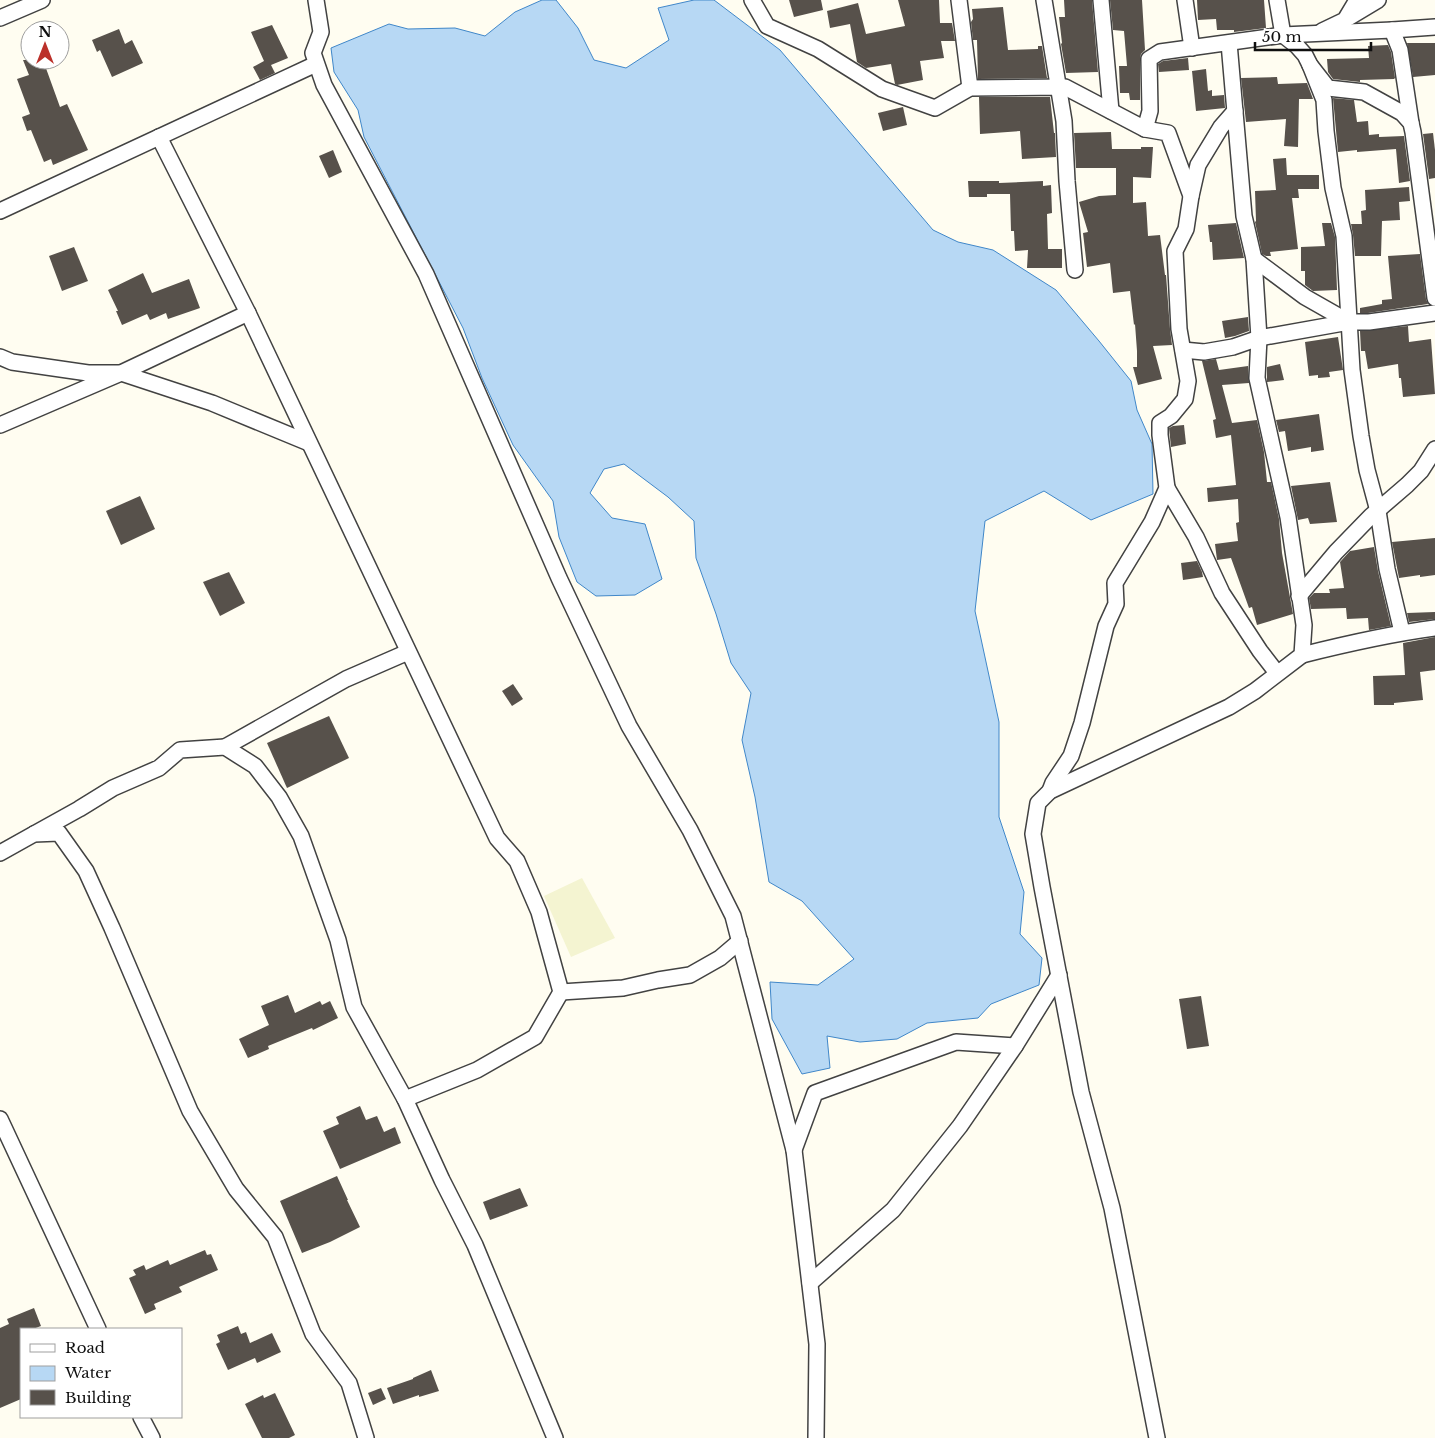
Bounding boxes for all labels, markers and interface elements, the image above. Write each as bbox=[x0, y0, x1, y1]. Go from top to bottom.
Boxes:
north arrow bbox=[20, 20, 70, 70]
scale bar bbox=[1255, 20, 1371, 52]
text: N bbox=[38, 23, 52, 41]
text: 50 m bbox=[1262, 27, 1302, 46]
legend bbox=[20, 1328, 182, 1418]
text: Road bbox=[65, 1338, 105, 1357]
text: Water bbox=[64, 1363, 112, 1382]
text: Building bbox=[65, 1388, 132, 1407]

